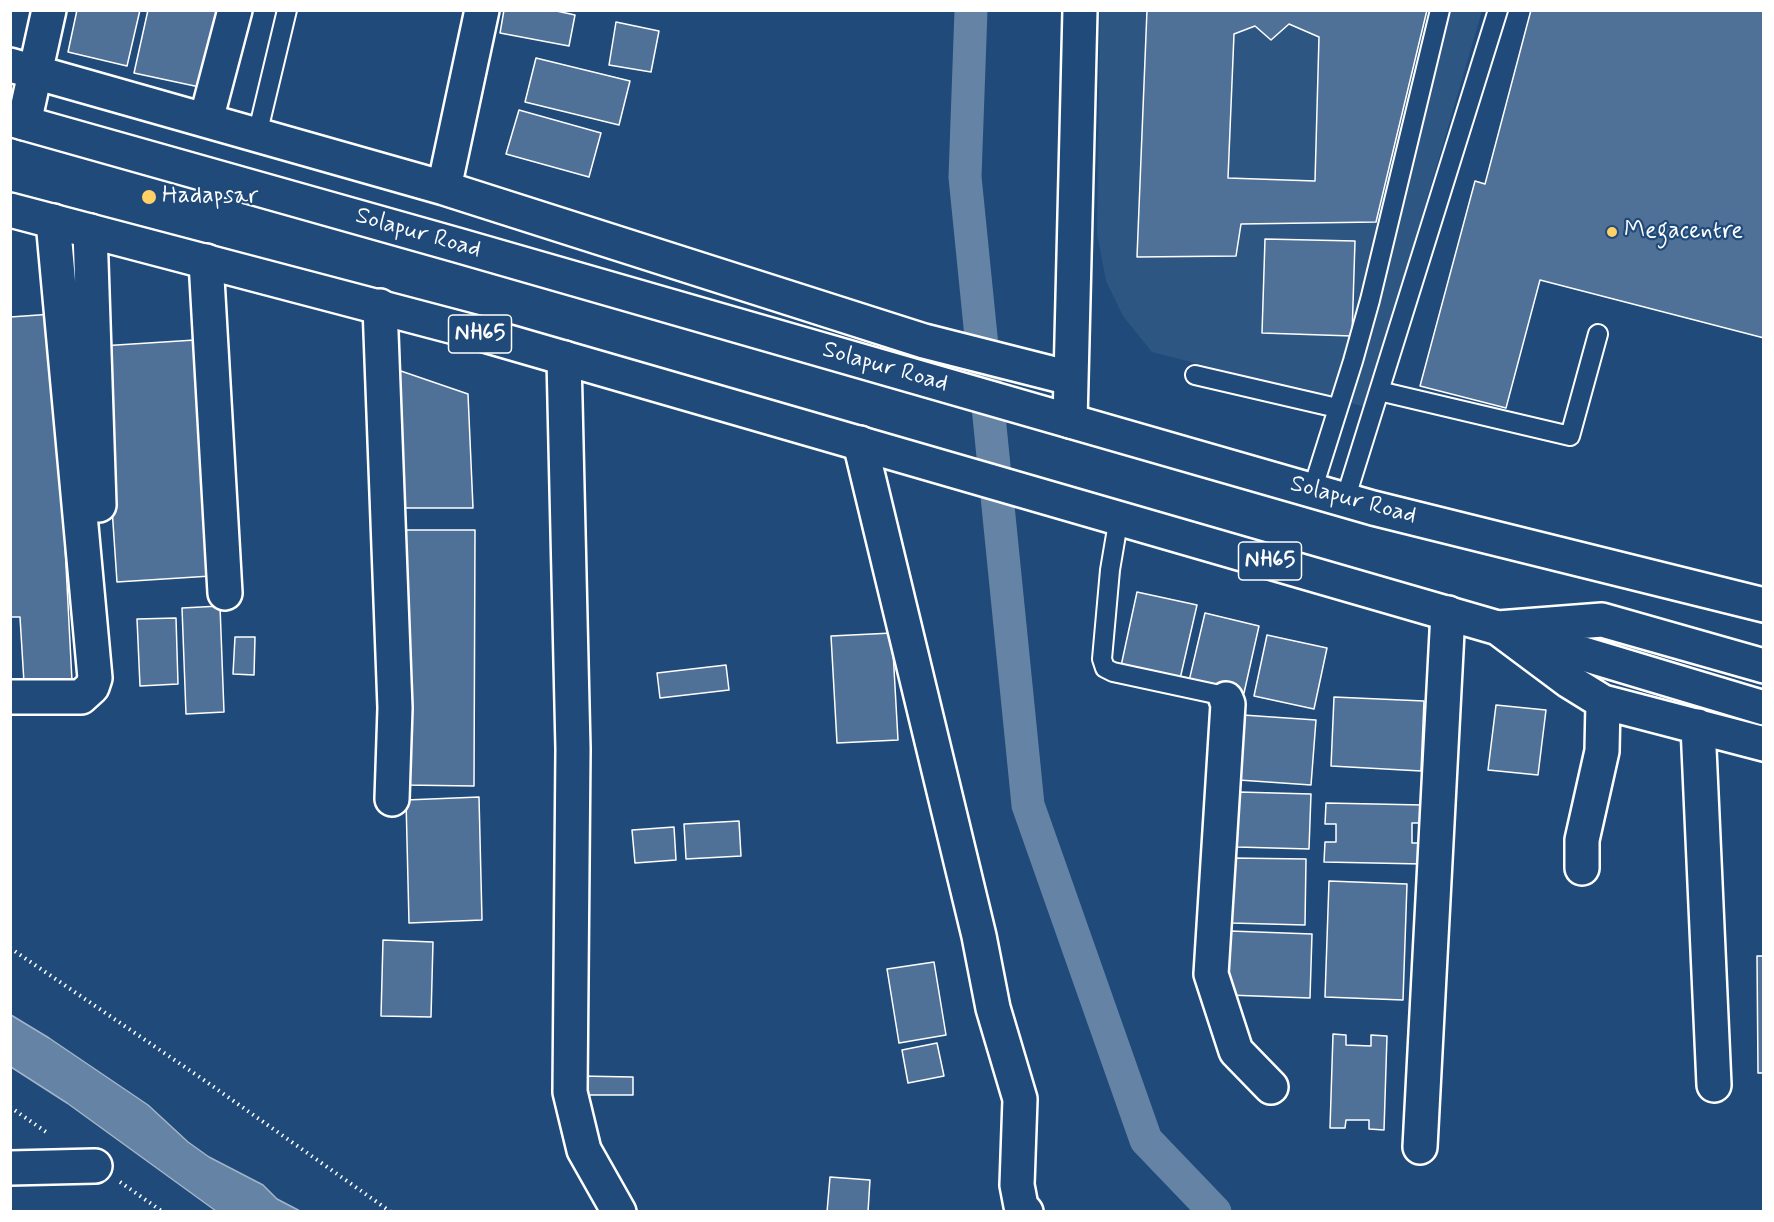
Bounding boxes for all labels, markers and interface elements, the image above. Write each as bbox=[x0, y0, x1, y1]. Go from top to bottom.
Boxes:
place label: Hadapsar bbox=[162, 183, 258, 211]
marker: Hadapsar bbox=[140, 188, 158, 206]
street label: Solapur Road bbox=[352, 202, 484, 266]
place label: Megacentre bbox=[1624, 218, 1743, 246]
marker: Megacentre bbox=[1605, 225, 1619, 239]
road number: NH65 bbox=[448, 315, 512, 353]
street label: Solapur Road bbox=[819, 336, 951, 400]
street label: Solapur Road bbox=[1287, 470, 1419, 532]
road number: NH65 bbox=[1238, 542, 1302, 580]

